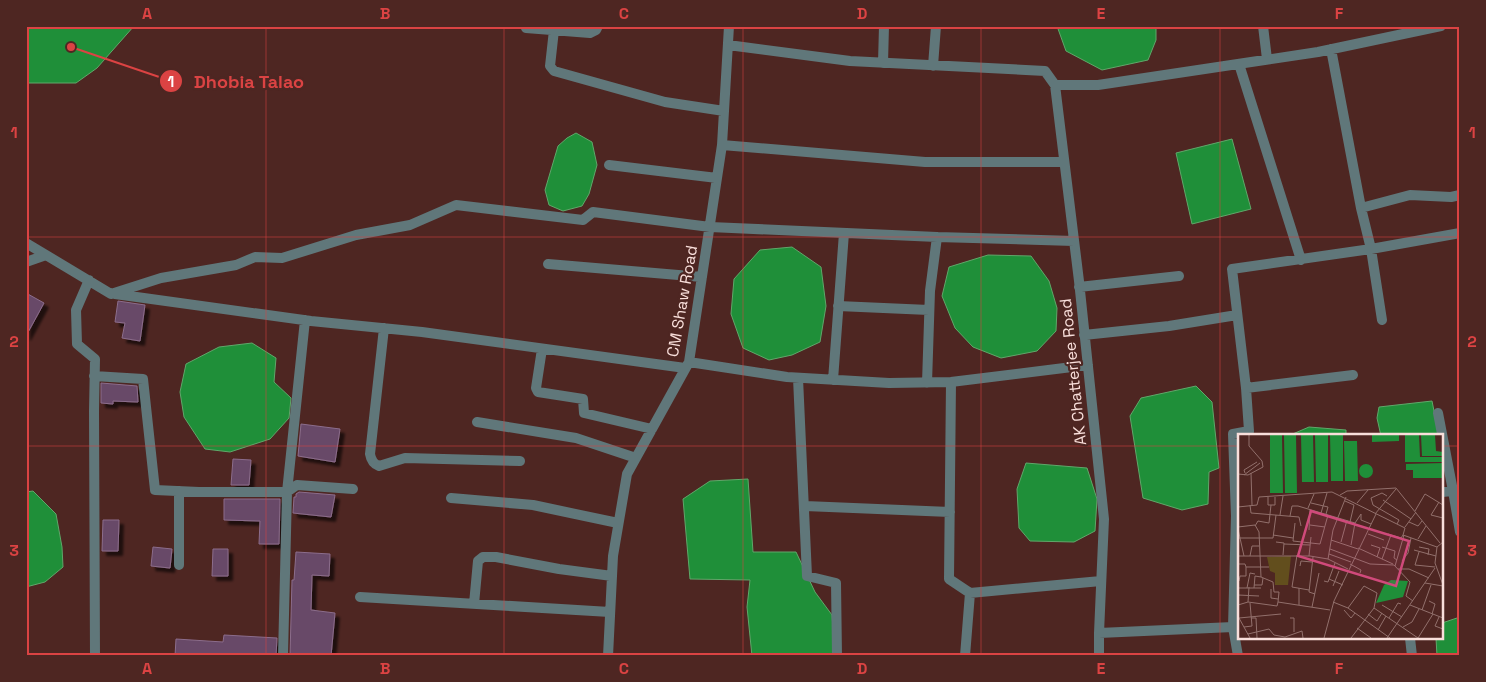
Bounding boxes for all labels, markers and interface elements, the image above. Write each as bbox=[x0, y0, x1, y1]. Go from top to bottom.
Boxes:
text: A bbox=[142, 3, 152, 24]
text: B bbox=[380, 3, 390, 24]
text: C bbox=[619, 3, 629, 24]
text: D bbox=[857, 3, 867, 24]
text: E bbox=[1097, 3, 1106, 24]
text: F bbox=[1335, 3, 1344, 24]
callout: Dhobia Talao bbox=[158, 65, 314, 98]
text: Dhobia Talao bbox=[194, 70, 304, 93]
text: 1 bbox=[168, 72, 174, 91]
text: 1 bbox=[10, 122, 18, 143]
text: 1 bbox=[1468, 122, 1476, 143]
street label: CM Shaw Road bbox=[662, 243, 702, 359]
street label: AK Chatterjee Road bbox=[1055, 298, 1091, 446]
text: 2 bbox=[9, 331, 19, 352]
text: 2 bbox=[1467, 331, 1477, 352]
inset map bbox=[1238, 434, 1444, 640]
text: 3 bbox=[9, 540, 19, 561]
text: 3 bbox=[1467, 540, 1477, 561]
text: A bbox=[142, 658, 152, 679]
text: B bbox=[380, 658, 390, 679]
text: C bbox=[619, 658, 629, 679]
text: D bbox=[857, 658, 867, 679]
text: E bbox=[1097, 658, 1106, 679]
text: F bbox=[1335, 658, 1344, 679]

